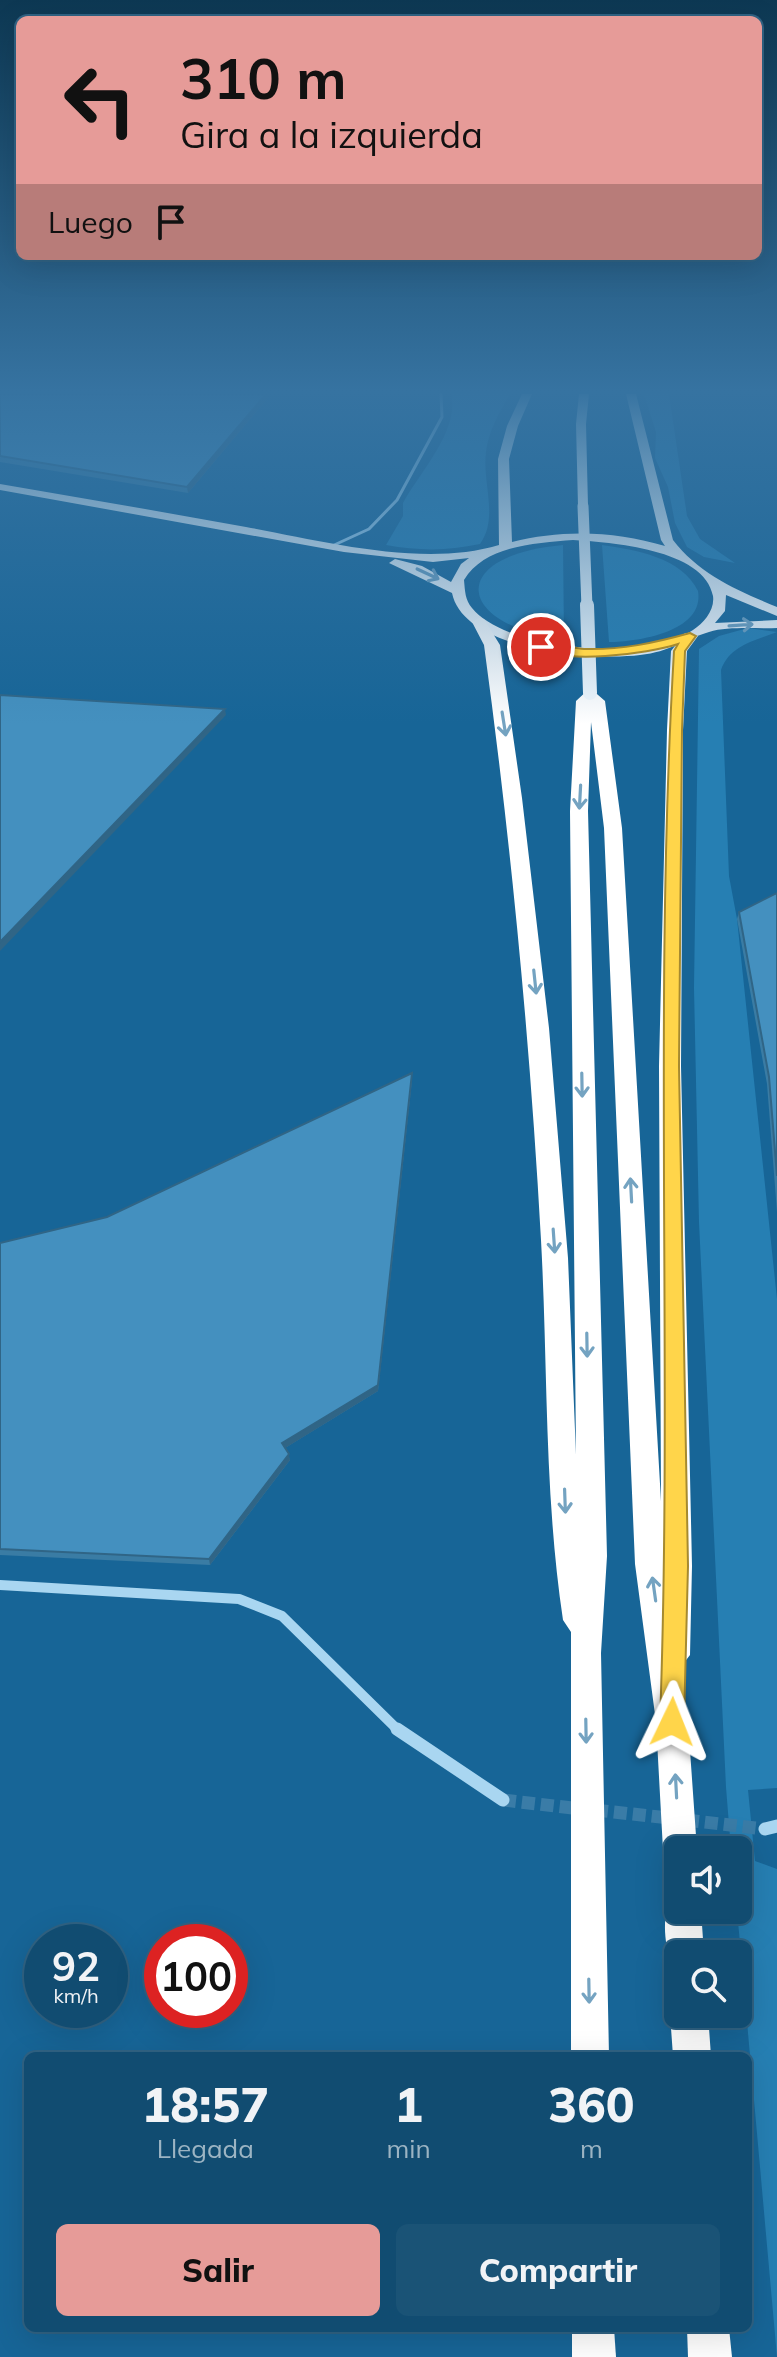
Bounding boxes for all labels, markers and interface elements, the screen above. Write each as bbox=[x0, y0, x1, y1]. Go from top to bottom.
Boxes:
text: 310 m bbox=[180, 43, 347, 113]
icon: left bbox=[48, 48, 152, 152]
text: Gira a la izquierda bbox=[180, 112, 483, 157]
icon: arrive bbox=[149, 200, 193, 244]
text: Luego bbox=[48, 203, 133, 241]
one-way arrow bbox=[416, 567, 440, 582]
pin bbox=[507, 613, 575, 681]
one-way arrow bbox=[727, 617, 754, 632]
icon: arrive bbox=[519, 625, 563, 669]
one-way arrow bbox=[497, 711, 512, 736]
one-way arrow bbox=[572, 783, 587, 810]
one-way arrow bbox=[527, 968, 542, 995]
one-way arrow bbox=[575, 1071, 590, 1098]
one-way arrow bbox=[623, 1177, 638, 1204]
one-way arrow bbox=[547, 1227, 562, 1254]
one-way arrow bbox=[579, 1331, 594, 1358]
one-way arrow bbox=[558, 1487, 573, 1514]
one-way arrow bbox=[646, 1577, 661, 1602]
position arrow bbox=[630, 1680, 714, 1764]
one-way arrow bbox=[579, 1717, 594, 1744]
one-way arrow bbox=[668, 1773, 683, 1800]
map controls bbox=[664, 1836, 752, 2028]
button: sound bbox=[664, 1836, 752, 1924]
speed limit sign: 100 bbox=[144, 1924, 248, 2028]
button: search bbox=[664, 1940, 752, 2028]
text: 92 bbox=[52, 1941, 100, 1991]
one-way arrow bbox=[582, 1977, 597, 2004]
text: km/h bbox=[53, 1983, 99, 2008]
text: 18:57 bbox=[141, 2074, 269, 2134]
text: 1 bbox=[394, 2074, 423, 2134]
text: 360 bbox=[548, 2074, 635, 2134]
text: Llegada bbox=[157, 2132, 254, 2165]
text: min bbox=[387, 2132, 431, 2165]
text: m bbox=[580, 2132, 603, 2165]
button: Salir bbox=[56, 2224, 380, 2316]
button: Compartir bbox=[396, 2224, 720, 2316]

